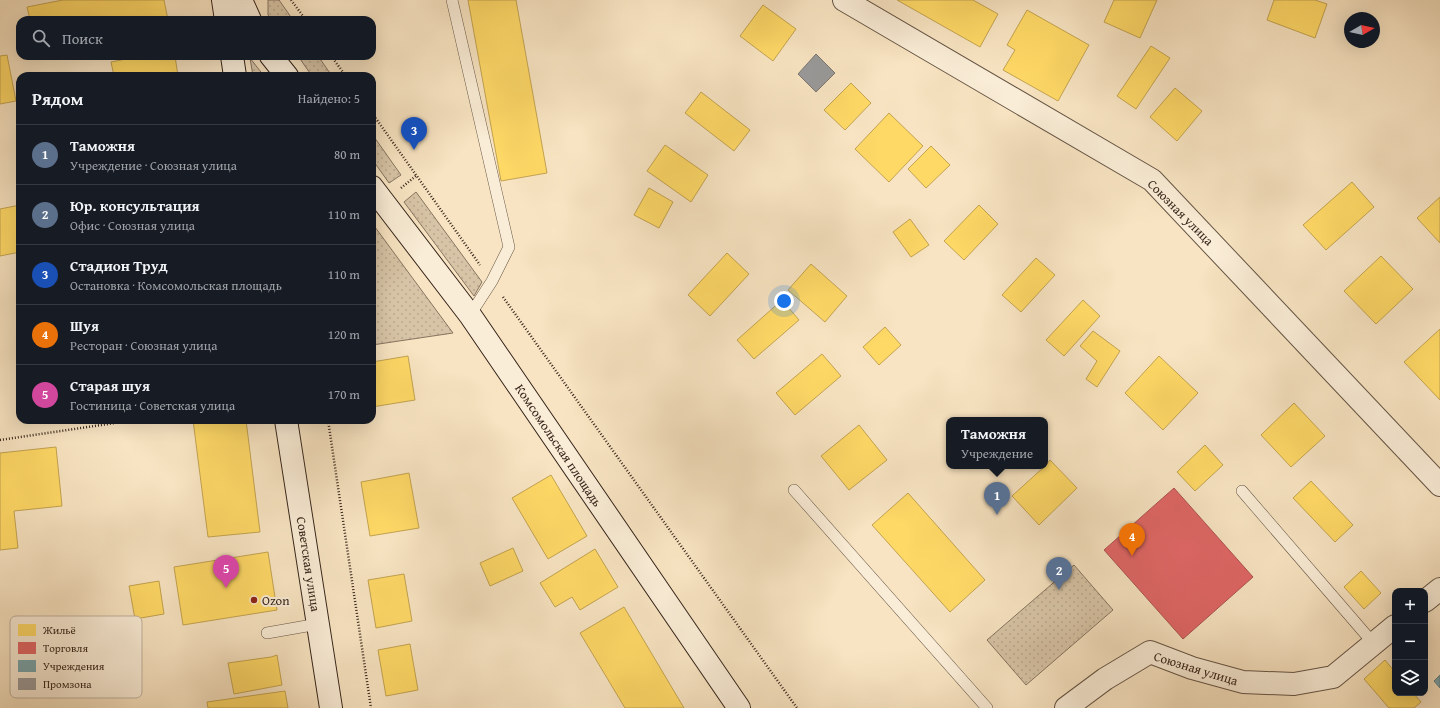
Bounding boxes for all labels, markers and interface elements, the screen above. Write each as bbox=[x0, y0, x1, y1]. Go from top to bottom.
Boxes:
north arrow bbox=[1344, 12, 1380, 48]
search box bbox=[16, 16, 376, 60]
icon: search bbox=[30, 27, 52, 49]
text: Поиск bbox=[62, 28, 103, 49]
text: Рядом bbox=[32, 86, 83, 111]
text: Найдено: 5 bbox=[298, 89, 360, 108]
pin: 3 bbox=[401, 117, 427, 150]
text: Таможня bbox=[70, 135, 135, 156]
text: 1 bbox=[42, 145, 48, 164]
text: 80 m bbox=[334, 145, 360, 164]
text: Учреждение · Союзная улица bbox=[70, 156, 237, 175]
street label: Союзная улица bbox=[1143, 175, 1219, 250]
text: Юр. консультация bbox=[70, 195, 200, 216]
text: 2 bbox=[42, 205, 48, 224]
text: 110 m bbox=[328, 205, 360, 224]
text: Офис · Союзная улица bbox=[70, 216, 195, 235]
text: Стадион Труд bbox=[70, 255, 168, 276]
text: 3 bbox=[42, 265, 48, 284]
text: 110 m bbox=[328, 265, 360, 284]
text: Остановка · Комсомольская площадь bbox=[70, 276, 282, 295]
your location bbox=[774, 291, 794, 311]
text: Шуя bbox=[70, 315, 99, 336]
text: 4 bbox=[42, 325, 48, 344]
text: 120 m bbox=[328, 325, 360, 344]
text: Ресторан · Союзная улица bbox=[70, 336, 217, 355]
text: Старая шуя bbox=[70, 375, 150, 396]
street label: Комсомольская площадь bbox=[510, 380, 607, 510]
text: 5 bbox=[42, 385, 48, 404]
text: 170 m bbox=[328, 385, 360, 404]
text: Гостиница · Советская улица bbox=[70, 396, 235, 415]
popup bbox=[946, 417, 1048, 469]
text: Таможня bbox=[961, 423, 1026, 444]
text: Учреждение bbox=[961, 444, 1033, 463]
pin: 1 bbox=[984, 482, 1010, 515]
street label: Советская улица bbox=[292, 515, 326, 614]
pin: 4 bbox=[1119, 523, 1145, 556]
pin: 5 bbox=[213, 555, 239, 588]
pin: 2 bbox=[1046, 557, 1072, 590]
map controls bbox=[1392, 588, 1428, 696]
button: + bbox=[1392, 588, 1428, 624]
place label: Ozon bbox=[262, 591, 290, 610]
marker: Ozon bbox=[249, 595, 259, 605]
legend bbox=[10, 616, 142, 698]
text: Жильё bbox=[42, 622, 76, 638]
button: − bbox=[1392, 624, 1428, 660]
text: Торговля bbox=[43, 640, 88, 656]
street label: Союзная улица bbox=[1151, 647, 1241, 691]
text: Учреждения bbox=[43, 658, 105, 674]
button: layers bbox=[1392, 660, 1428, 696]
text: Промзона bbox=[43, 676, 92, 692]

